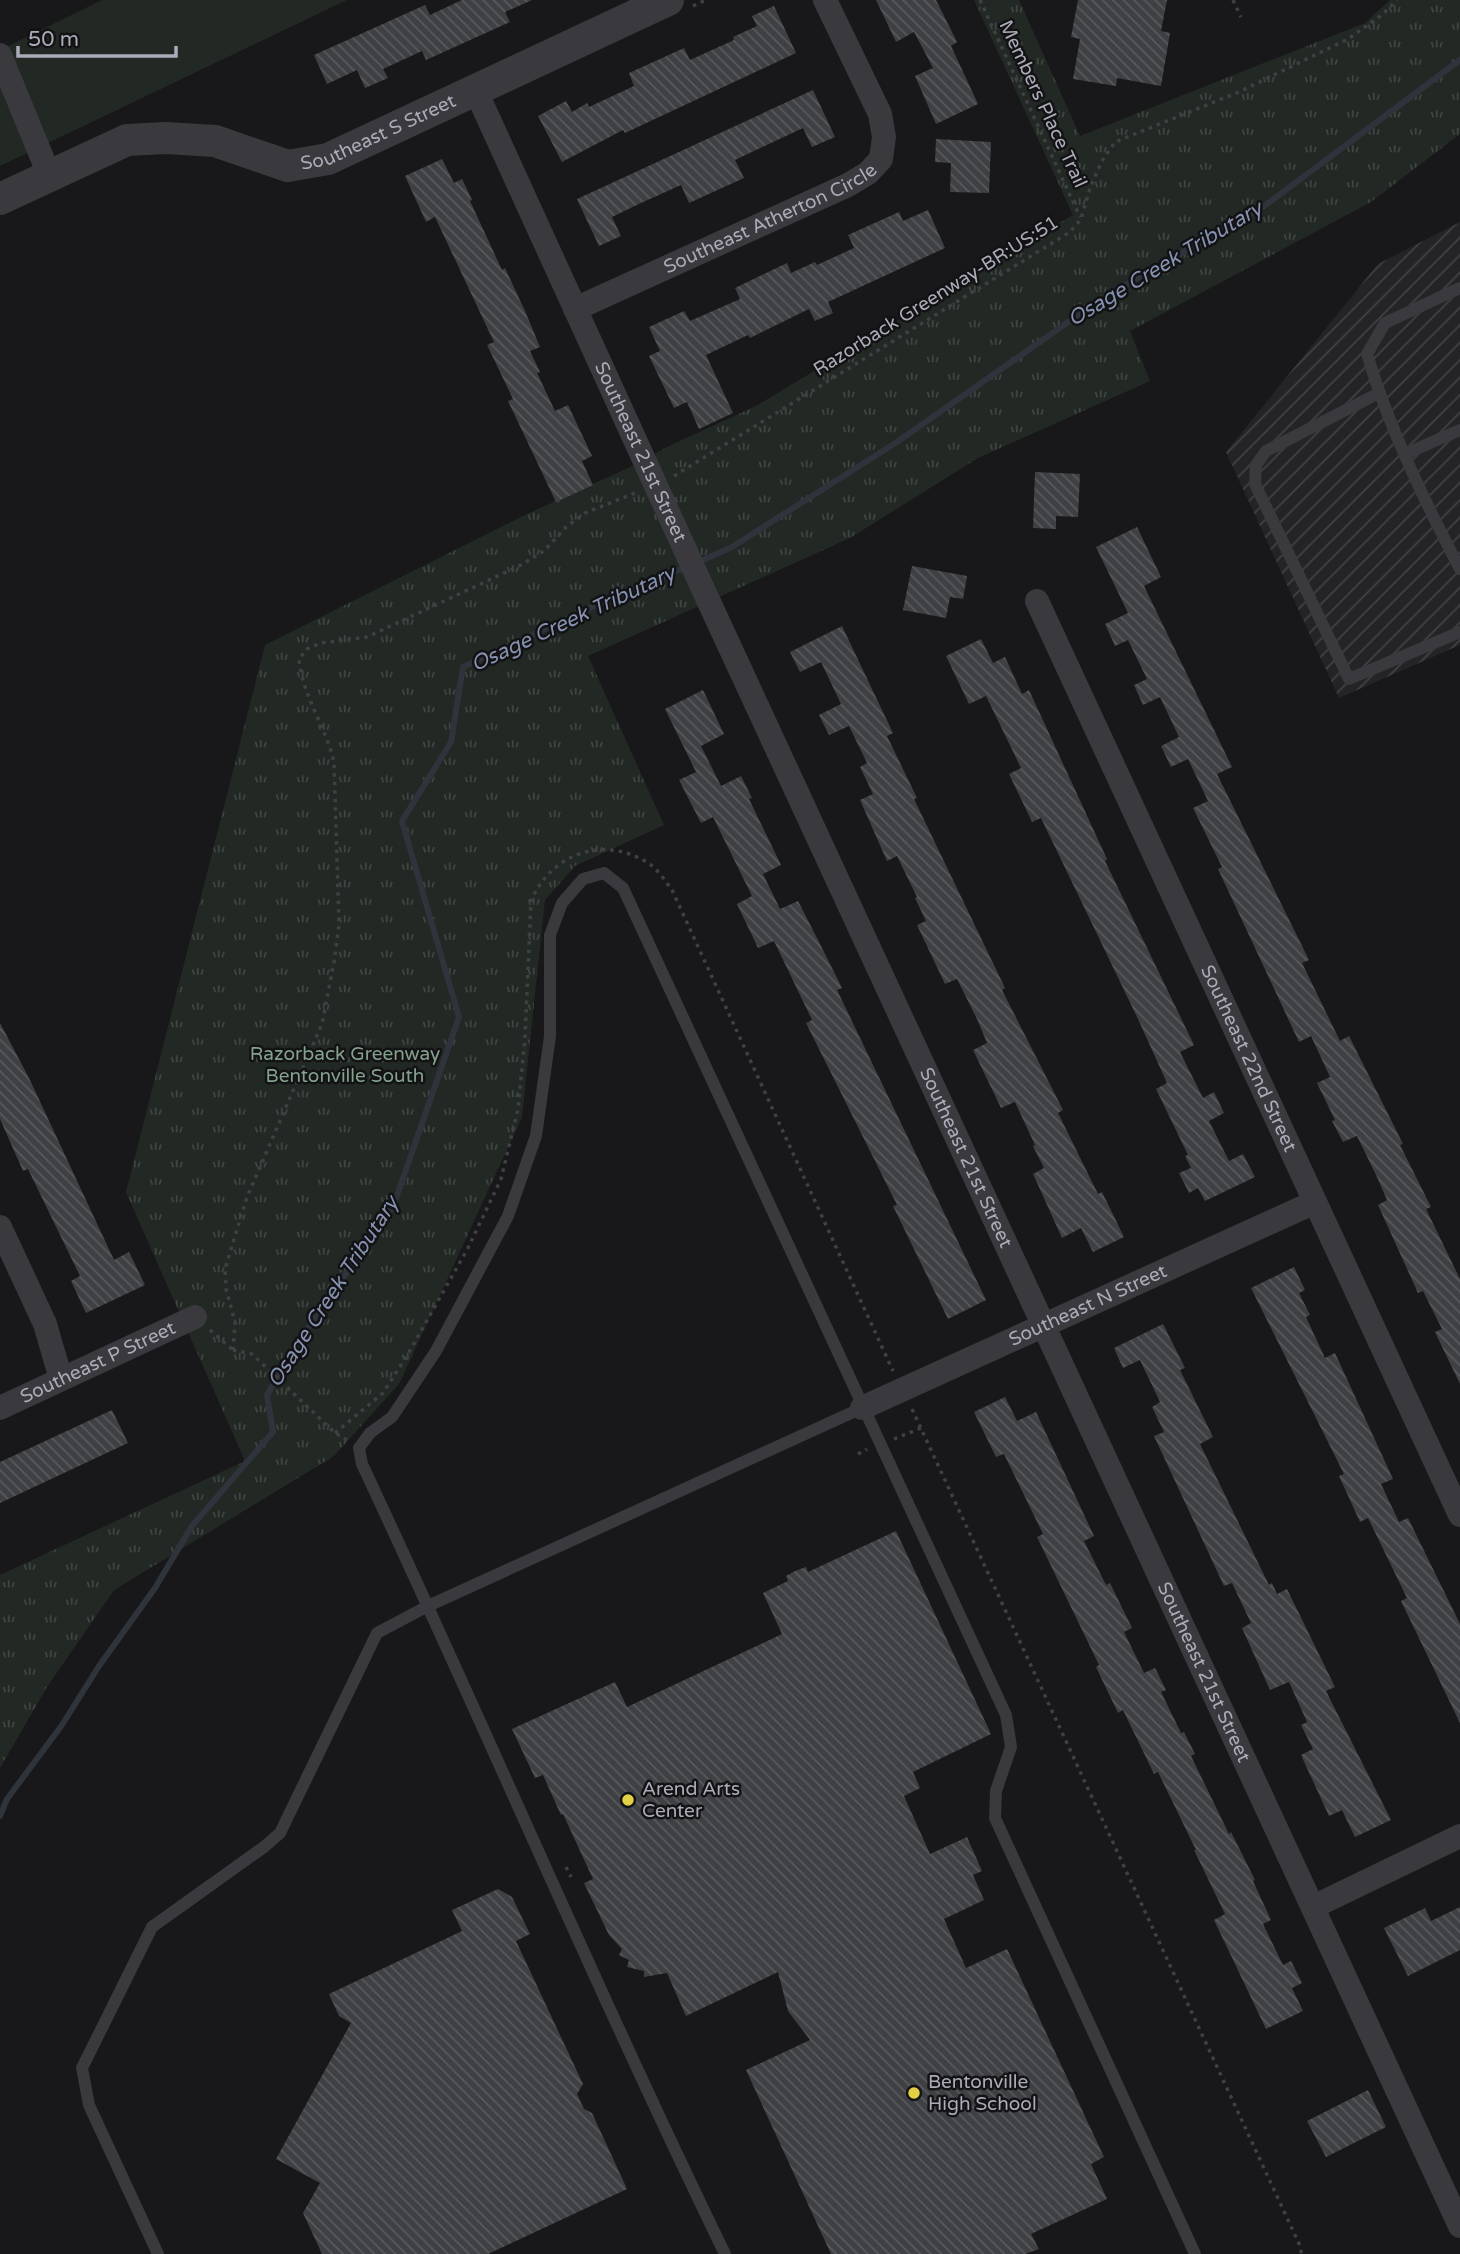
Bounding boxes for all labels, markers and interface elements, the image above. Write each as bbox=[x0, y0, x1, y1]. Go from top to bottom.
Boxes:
scale bar bbox=[18, 14, 175, 58]
street label: Members Place Trail bbox=[995, 17, 1091, 191]
text: 50 m bbox=[28, 27, 79, 52]
street label: Southeast S Street bbox=[299, 90, 459, 175]
street label: Southeast Atherton Circle bbox=[660, 159, 882, 278]
water label: Osage Creek Tributary bbox=[1063, 195, 1269, 332]
street label: Razorback Greenway-BR:US:51 bbox=[809, 211, 1063, 381]
street label: Southeast 21st Street bbox=[590, 358, 691, 546]
water label: Osage Creek Tributary bbox=[467, 560, 681, 677]
street label: Southeast 22nd Street bbox=[1196, 962, 1301, 1155]
park label: Razorback Greenway Bentonville South bbox=[250, 1043, 440, 1087]
street label: Southeast 21st Street bbox=[915, 1064, 1017, 1251]
water label: Osage Creek Tributary bbox=[262, 1190, 405, 1392]
street label: Southeast N Street bbox=[1005, 1260, 1170, 1351]
street label: Southeast P Street bbox=[17, 1317, 179, 1408]
street label: Southeast 21st Street bbox=[1153, 1579, 1255, 1766]
place label: Arend Arts Center bbox=[642, 1778, 740, 1822]
marker: Arend Arts Center bbox=[620, 1792, 636, 1808]
place label: Bentonville High School bbox=[928, 2071, 1037, 2115]
marker: Bentonville High School bbox=[906, 2085, 922, 2101]

